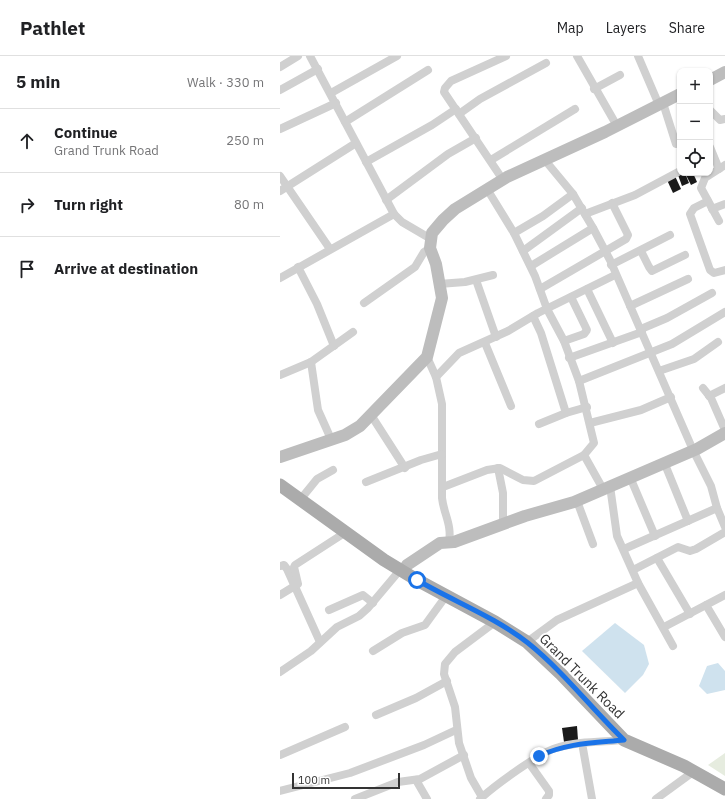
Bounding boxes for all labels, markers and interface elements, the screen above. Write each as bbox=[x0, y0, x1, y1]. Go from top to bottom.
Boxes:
text: Pathlet bbox=[20, 16, 85, 40]
text: Map bbox=[557, 19, 584, 37]
text: Layers bbox=[606, 19, 647, 37]
text: Share bbox=[669, 19, 705, 37]
map controls bbox=[677, 68, 713, 176]
button: + bbox=[677, 68, 713, 104]
text: 5 min bbox=[16, 71, 60, 93]
text: Walk · 330 m bbox=[187, 74, 264, 91]
button: − bbox=[677, 104, 713, 140]
text: Continue bbox=[54, 123, 118, 142]
icon: ahead bbox=[16, 130, 38, 152]
text: 250 m bbox=[226, 132, 264, 149]
button: locate bbox=[677, 140, 713, 176]
text: Grand Trunk Road bbox=[54, 142, 159, 159]
icon: right bbox=[16, 194, 38, 216]
text: Turn right bbox=[54, 195, 123, 214]
text: 80 m bbox=[234, 196, 264, 213]
icon: arrive bbox=[16, 258, 38, 280]
text: Arrive at destination bbox=[54, 259, 198, 278]
route start bbox=[408, 571, 426, 589]
street label: Grand Trunk Road bbox=[536, 630, 628, 722]
route end bbox=[530, 747, 548, 765]
scale bar bbox=[292, 771, 400, 790]
text: 100 m bbox=[298, 773, 330, 787]

